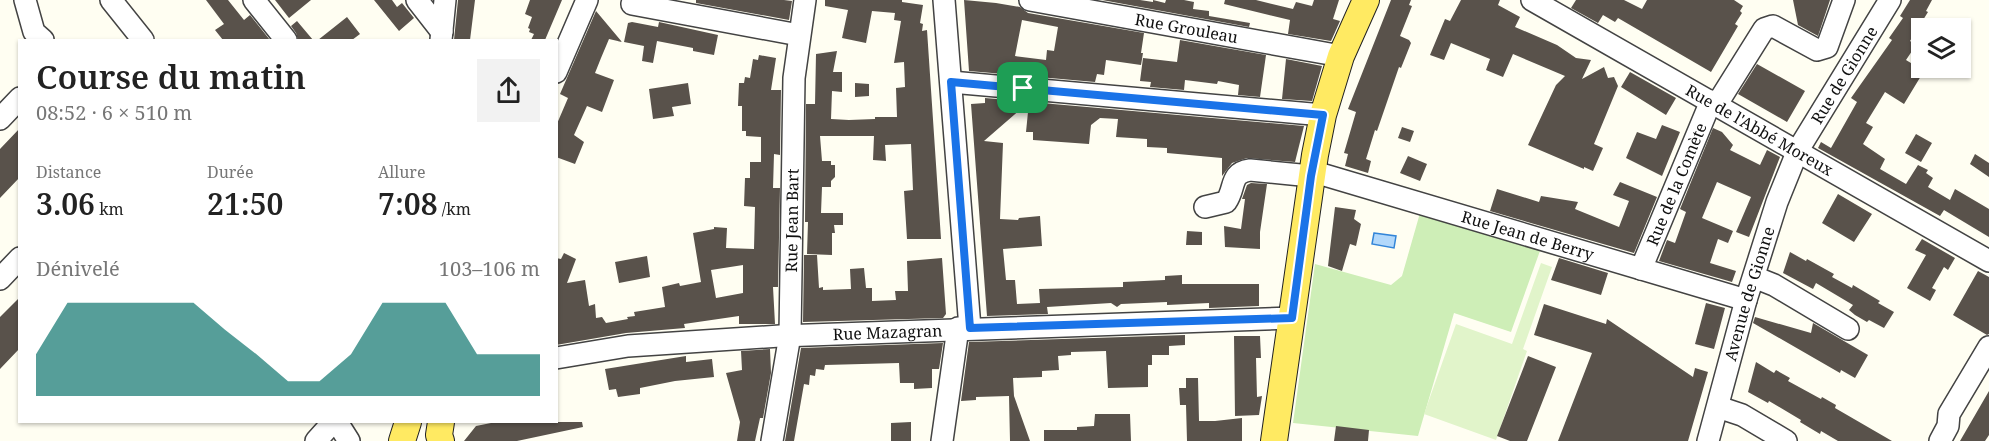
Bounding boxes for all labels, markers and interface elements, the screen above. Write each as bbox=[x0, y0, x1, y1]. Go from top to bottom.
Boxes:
street label: Rue Grouleau bbox=[1133, 8, 1240, 48]
map controls bbox=[1911, 18, 1971, 78]
button: layers bbox=[1911, 18, 1971, 78]
street label: Rue de Gionne bbox=[1806, 22, 1882, 128]
text: Course du matin bbox=[36, 54, 306, 99]
button: share bbox=[477, 59, 540, 122]
pin bbox=[997, 62, 1048, 113]
icon: arrive bbox=[1006, 71, 1039, 104]
street label: Rue de l'Abbé Moreux bbox=[1682, 79, 1838, 181]
text: 08:52 · 6 × 510 m bbox=[36, 99, 192, 126]
street label: Rue de la Comète bbox=[1641, 119, 1712, 249]
text: Distance bbox=[36, 161, 101, 183]
text: Durée bbox=[207, 161, 253, 183]
text: Allure bbox=[378, 161, 425, 183]
street label: Rue Jean Bart bbox=[780, 168, 804, 273]
text: 3.06 bbox=[36, 183, 95, 224]
text: 21:50 bbox=[207, 183, 283, 224]
text: 7:08 bbox=[378, 183, 438, 224]
text: km bbox=[95, 198, 124, 220]
text: /km bbox=[438, 198, 471, 220]
street label: Rue Jean de Berry bbox=[1459, 205, 1597, 266]
street label: Avenue de Gionne bbox=[1719, 224, 1780, 363]
text: Dénivelé bbox=[36, 255, 120, 282]
text: 103–106 m bbox=[439, 255, 540, 282]
street label: Rue Mazagran bbox=[832, 319, 943, 345]

